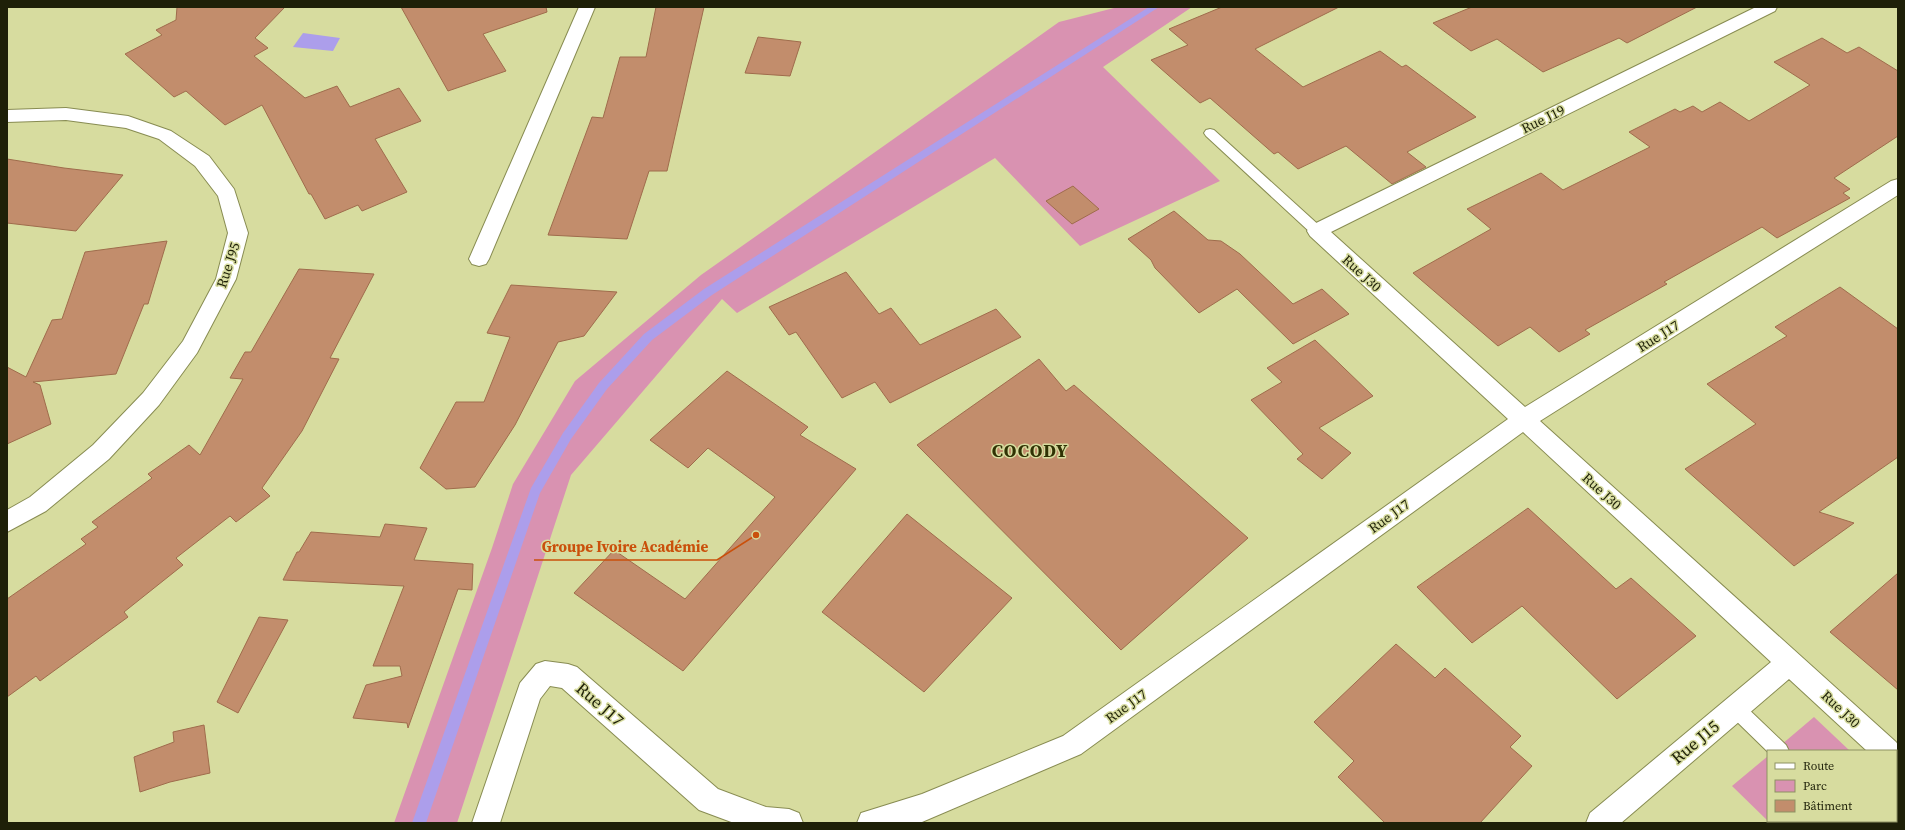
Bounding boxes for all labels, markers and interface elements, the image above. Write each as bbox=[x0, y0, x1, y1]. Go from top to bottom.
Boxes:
street label: Rue J19 bbox=[1518, 100, 1568, 138]
street label: Rue J95 bbox=[211, 240, 245, 290]
street label: Rue J30 bbox=[1338, 250, 1386, 296]
street label: Rue J17 bbox=[1633, 315, 1683, 357]
district label: COCODY bbox=[992, 438, 1068, 463]
street label: Rue J30 bbox=[1578, 468, 1626, 514]
street label: Rue J17 bbox=[1364, 494, 1414, 538]
callout: Groupe Ivoire Académie bbox=[534, 533, 717, 560]
text: Groupe Ivoire Académie bbox=[542, 536, 708, 557]
street label: Rue J17 bbox=[571, 676, 629, 732]
street label: Rue J17 bbox=[1101, 684, 1151, 728]
street label: Rue J30 bbox=[1817, 686, 1865, 732]
street label: Rue J15 bbox=[1666, 715, 1724, 769]
legend bbox=[1767, 750, 1897, 822]
text: Route bbox=[1803, 758, 1834, 774]
text: Parc bbox=[1803, 778, 1827, 794]
text: Bâtiment bbox=[1803, 798, 1852, 814]

